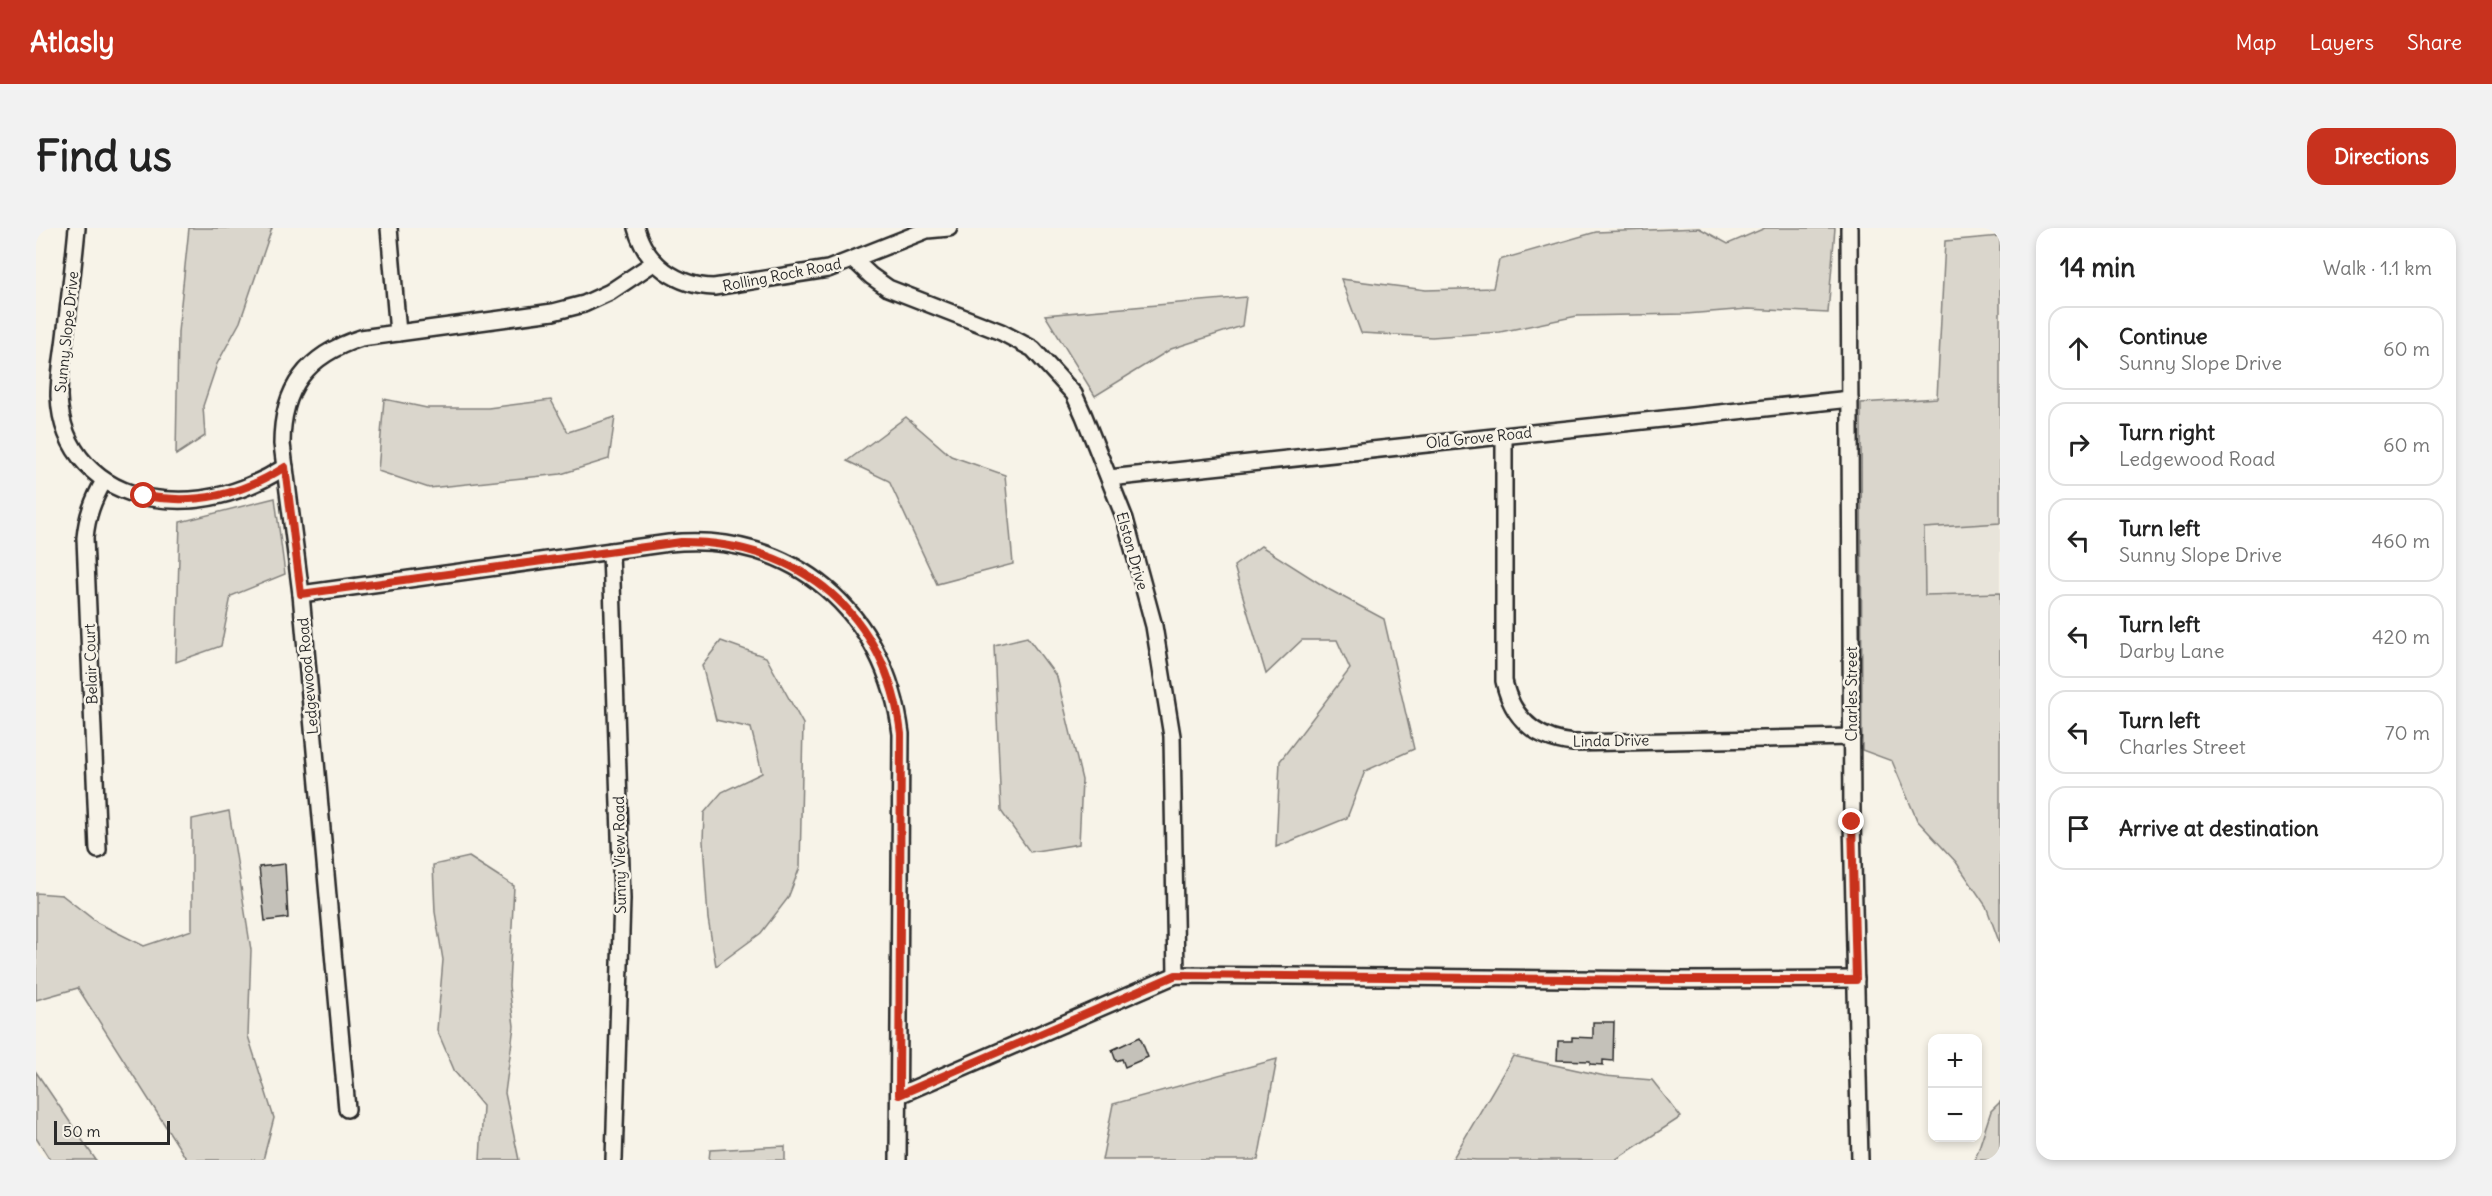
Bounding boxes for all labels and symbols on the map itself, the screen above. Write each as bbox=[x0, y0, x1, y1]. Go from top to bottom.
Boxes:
street label: Rolling Rock Road bbox=[721, 254, 843, 295]
street label: Sunny Slope Drive bbox=[51, 270, 82, 394]
street label: Old Grove Road bbox=[1425, 422, 1533, 453]
route start bbox=[130, 482, 156, 508]
street label: Elston Drive bbox=[1112, 510, 1153, 592]
street label: Ledgewood Road bbox=[293, 617, 322, 735]
street label: Belair Court bbox=[80, 623, 101, 705]
street label: Charles Street bbox=[1842, 646, 1861, 742]
street label: Linda Drive bbox=[1573, 730, 1649, 751]
street label: Sunny View Road bbox=[609, 796, 630, 914]
route end bbox=[1838, 808, 1864, 834]
scale bar bbox=[54, 1118, 170, 1146]

